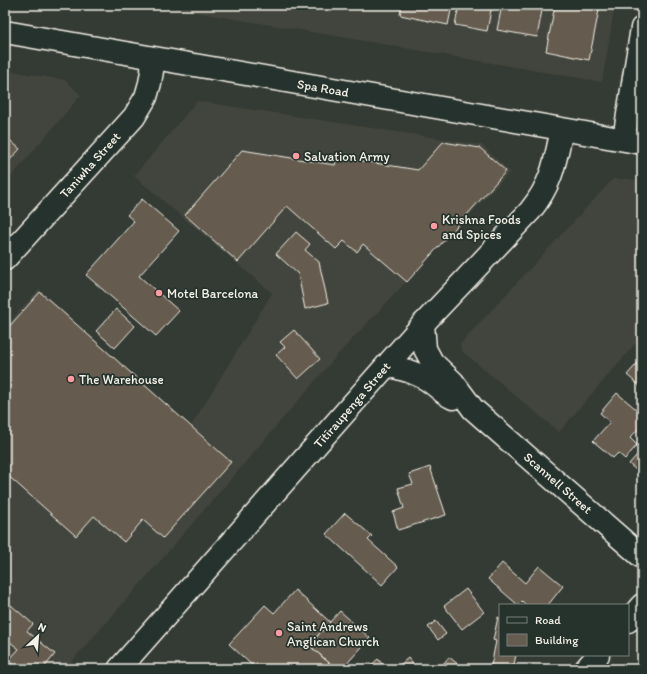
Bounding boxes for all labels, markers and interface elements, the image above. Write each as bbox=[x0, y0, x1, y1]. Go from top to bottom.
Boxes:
street label: Spa Road bbox=[296, 76, 350, 100]
street label: Taniwha Street bbox=[57, 129, 123, 201]
place label: Salvation Army bbox=[304, 149, 390, 164]
marker: Salvation Army bbox=[291, 151, 301, 161]
place label: Krishna Foods and Spices bbox=[442, 212, 521, 242]
marker: Krishna Foods and Spices bbox=[429, 221, 439, 231]
place label: Motel Barcelona bbox=[167, 286, 259, 301]
marker: Motel Barcelona bbox=[154, 288, 164, 298]
street label: Tītīraupenga Street bbox=[311, 359, 394, 451]
place label: The Warehouse bbox=[79, 372, 164, 387]
marker: The Warehouse bbox=[66, 374, 76, 384]
street label: Scannell Street bbox=[521, 449, 595, 517]
legend bbox=[499, 604, 629, 656]
text: Road bbox=[535, 613, 561, 627]
north arrow bbox=[18, 616, 58, 656]
place label: Saint Andrews Anglican Church bbox=[287, 619, 379, 649]
text: N bbox=[36, 620, 48, 635]
marker: Saint Andrews Anglican Church bbox=[274, 628, 284, 638]
text: Building bbox=[535, 633, 579, 647]

